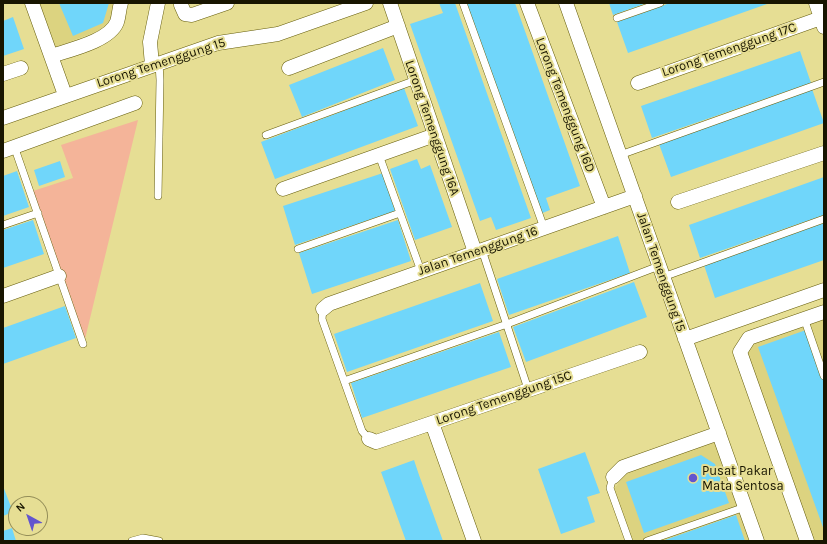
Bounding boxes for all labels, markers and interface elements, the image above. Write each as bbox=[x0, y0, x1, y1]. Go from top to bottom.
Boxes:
street label: Lorong Temenggung 17C bbox=[660, 20, 798, 80]
street label: Lorong Temenggung 15 bbox=[95, 35, 227, 91]
street label: Lorong Temenggung 16D bbox=[532, 35, 598, 175]
street label: Lorong Temenggung 16A bbox=[401, 58, 463, 198]
street label: Jalan Temenggung 15 bbox=[633, 210, 689, 334]
street label: Jalan Temenggung 16 bbox=[416, 223, 540, 279]
street label: Lorong Temenggung 15C bbox=[434, 367, 574, 429]
place label: Pusat Pakar Mata Sentosa bbox=[702, 463, 784, 494]
marker: Pusat Pakar Mata Sentosa bbox=[687, 472, 699, 484]
north arrow bbox=[8, 496, 48, 536]
text: N bbox=[13, 500, 28, 515]

